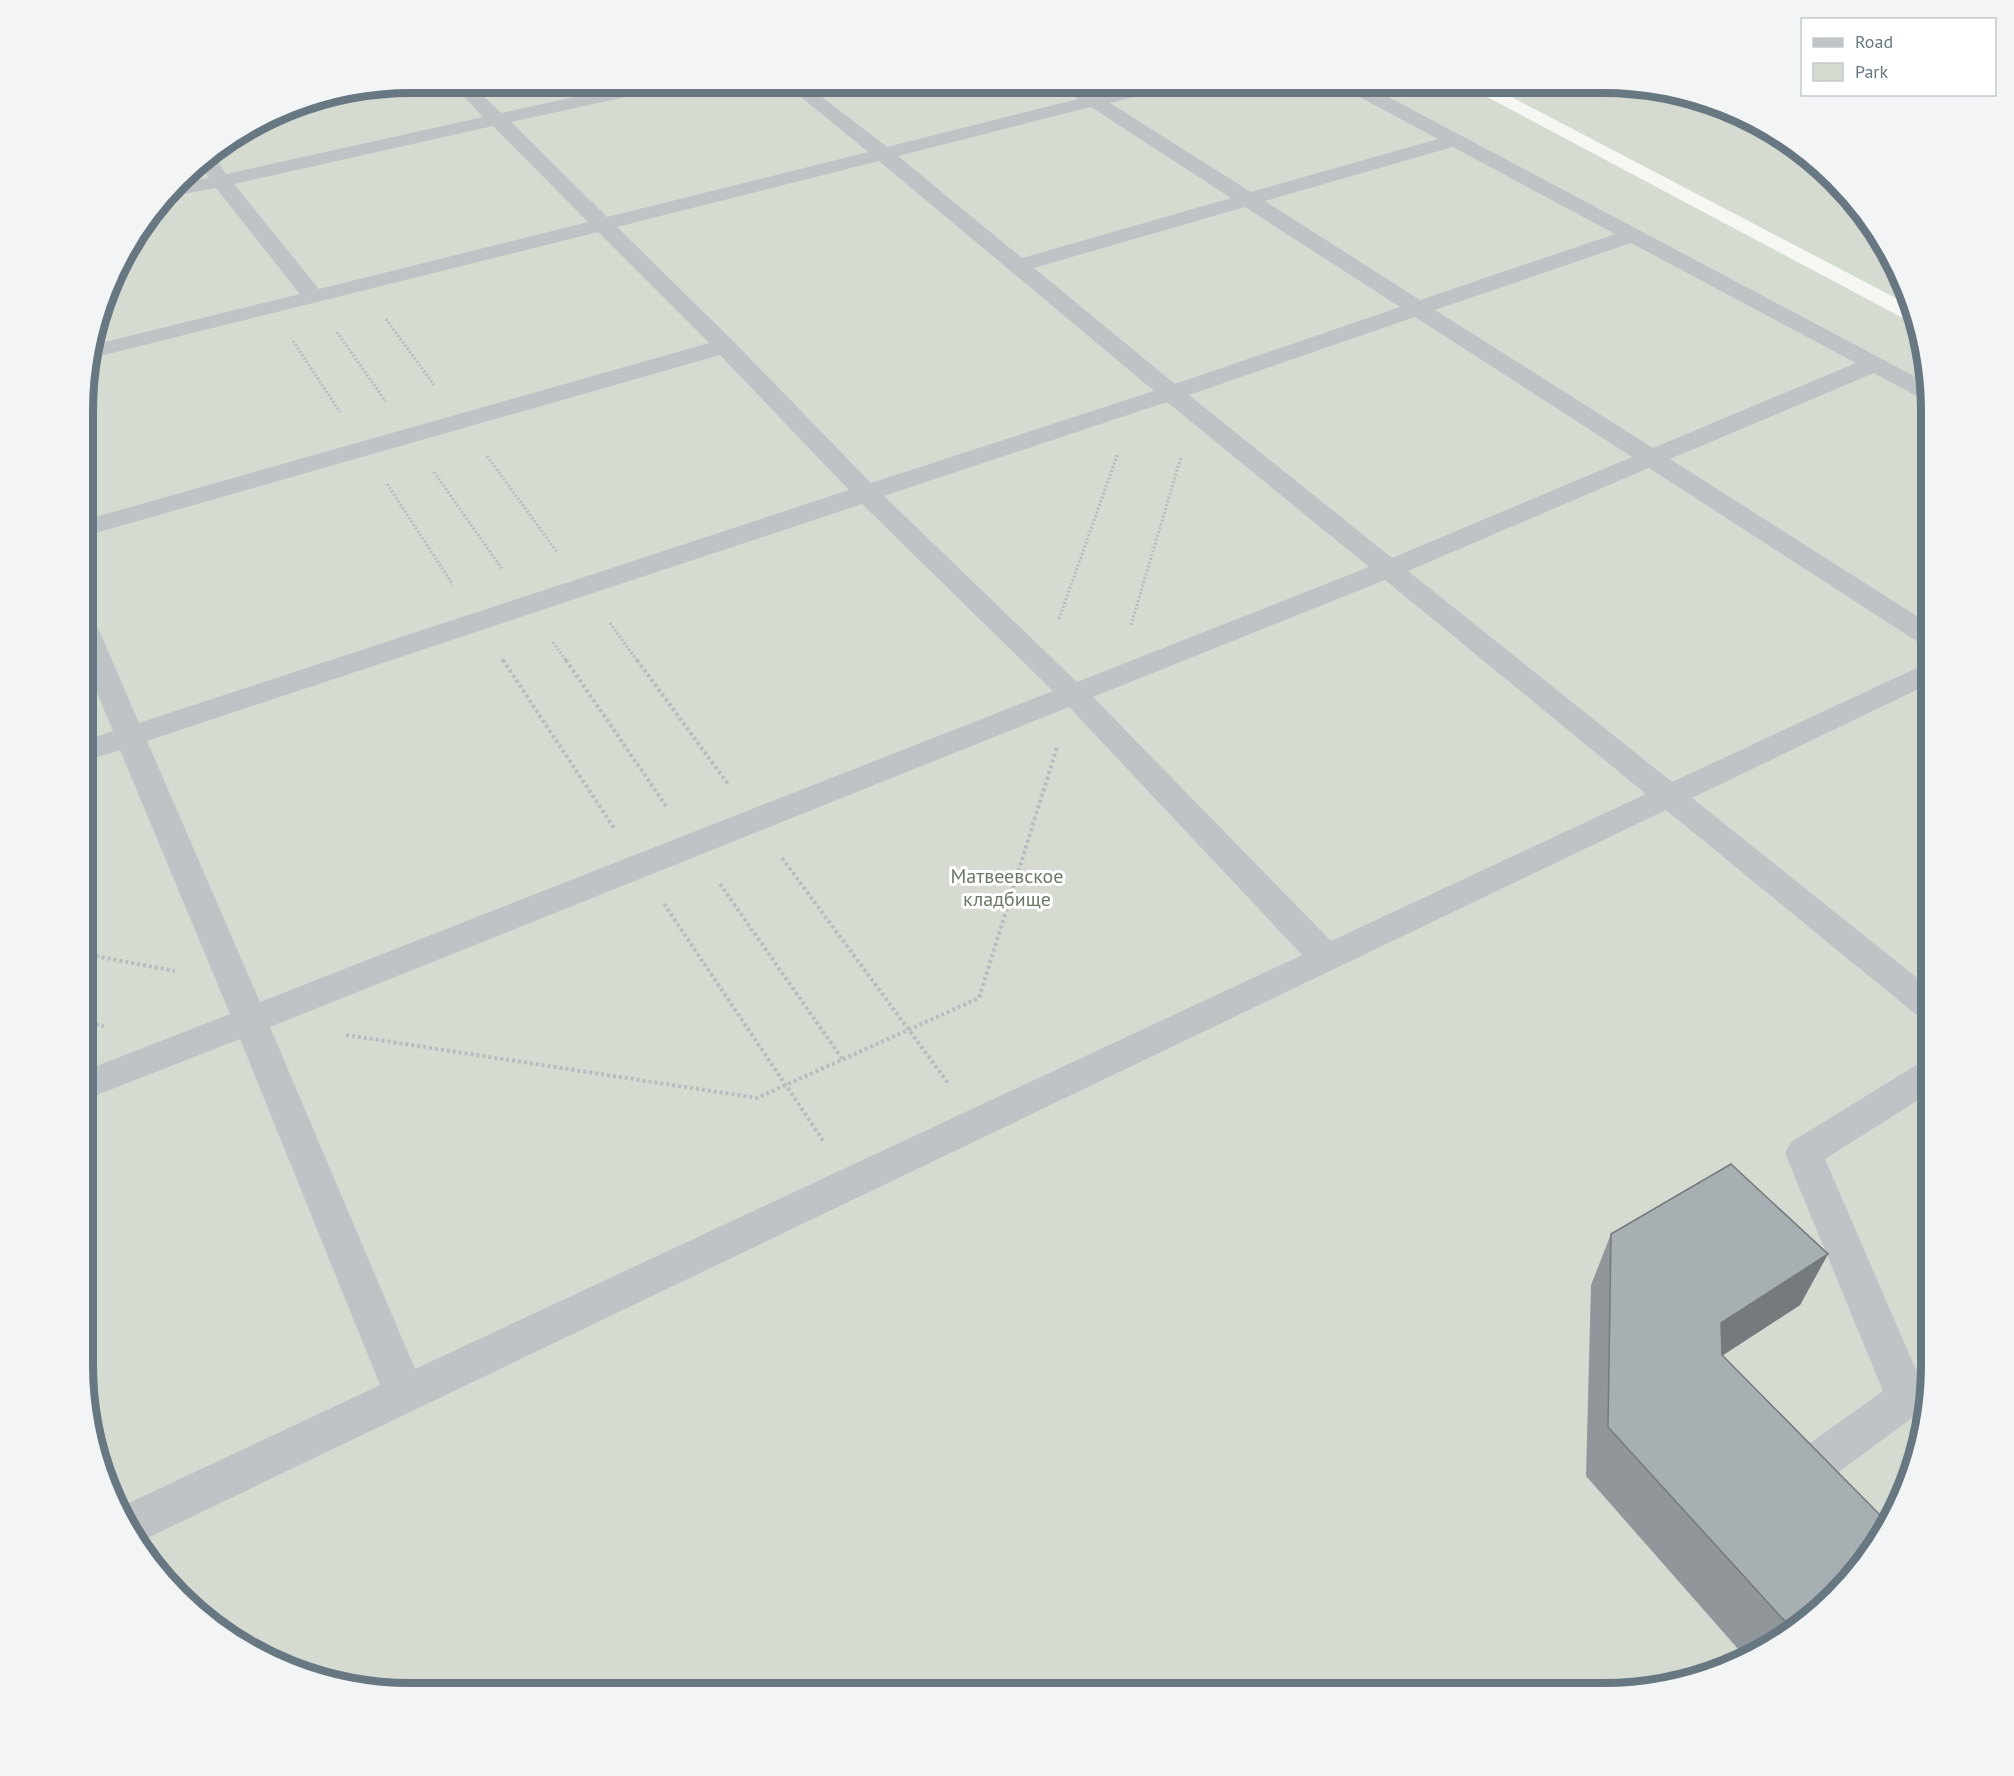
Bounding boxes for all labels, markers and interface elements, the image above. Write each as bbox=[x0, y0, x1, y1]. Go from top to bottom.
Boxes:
legend bbox=[1801, 18, 1996, 96]
text: Road bbox=[1855, 30, 1893, 53]
text: Park bbox=[1855, 60, 1888, 83]
park label: Матвеевское кладбище bbox=[951, 863, 1064, 912]

